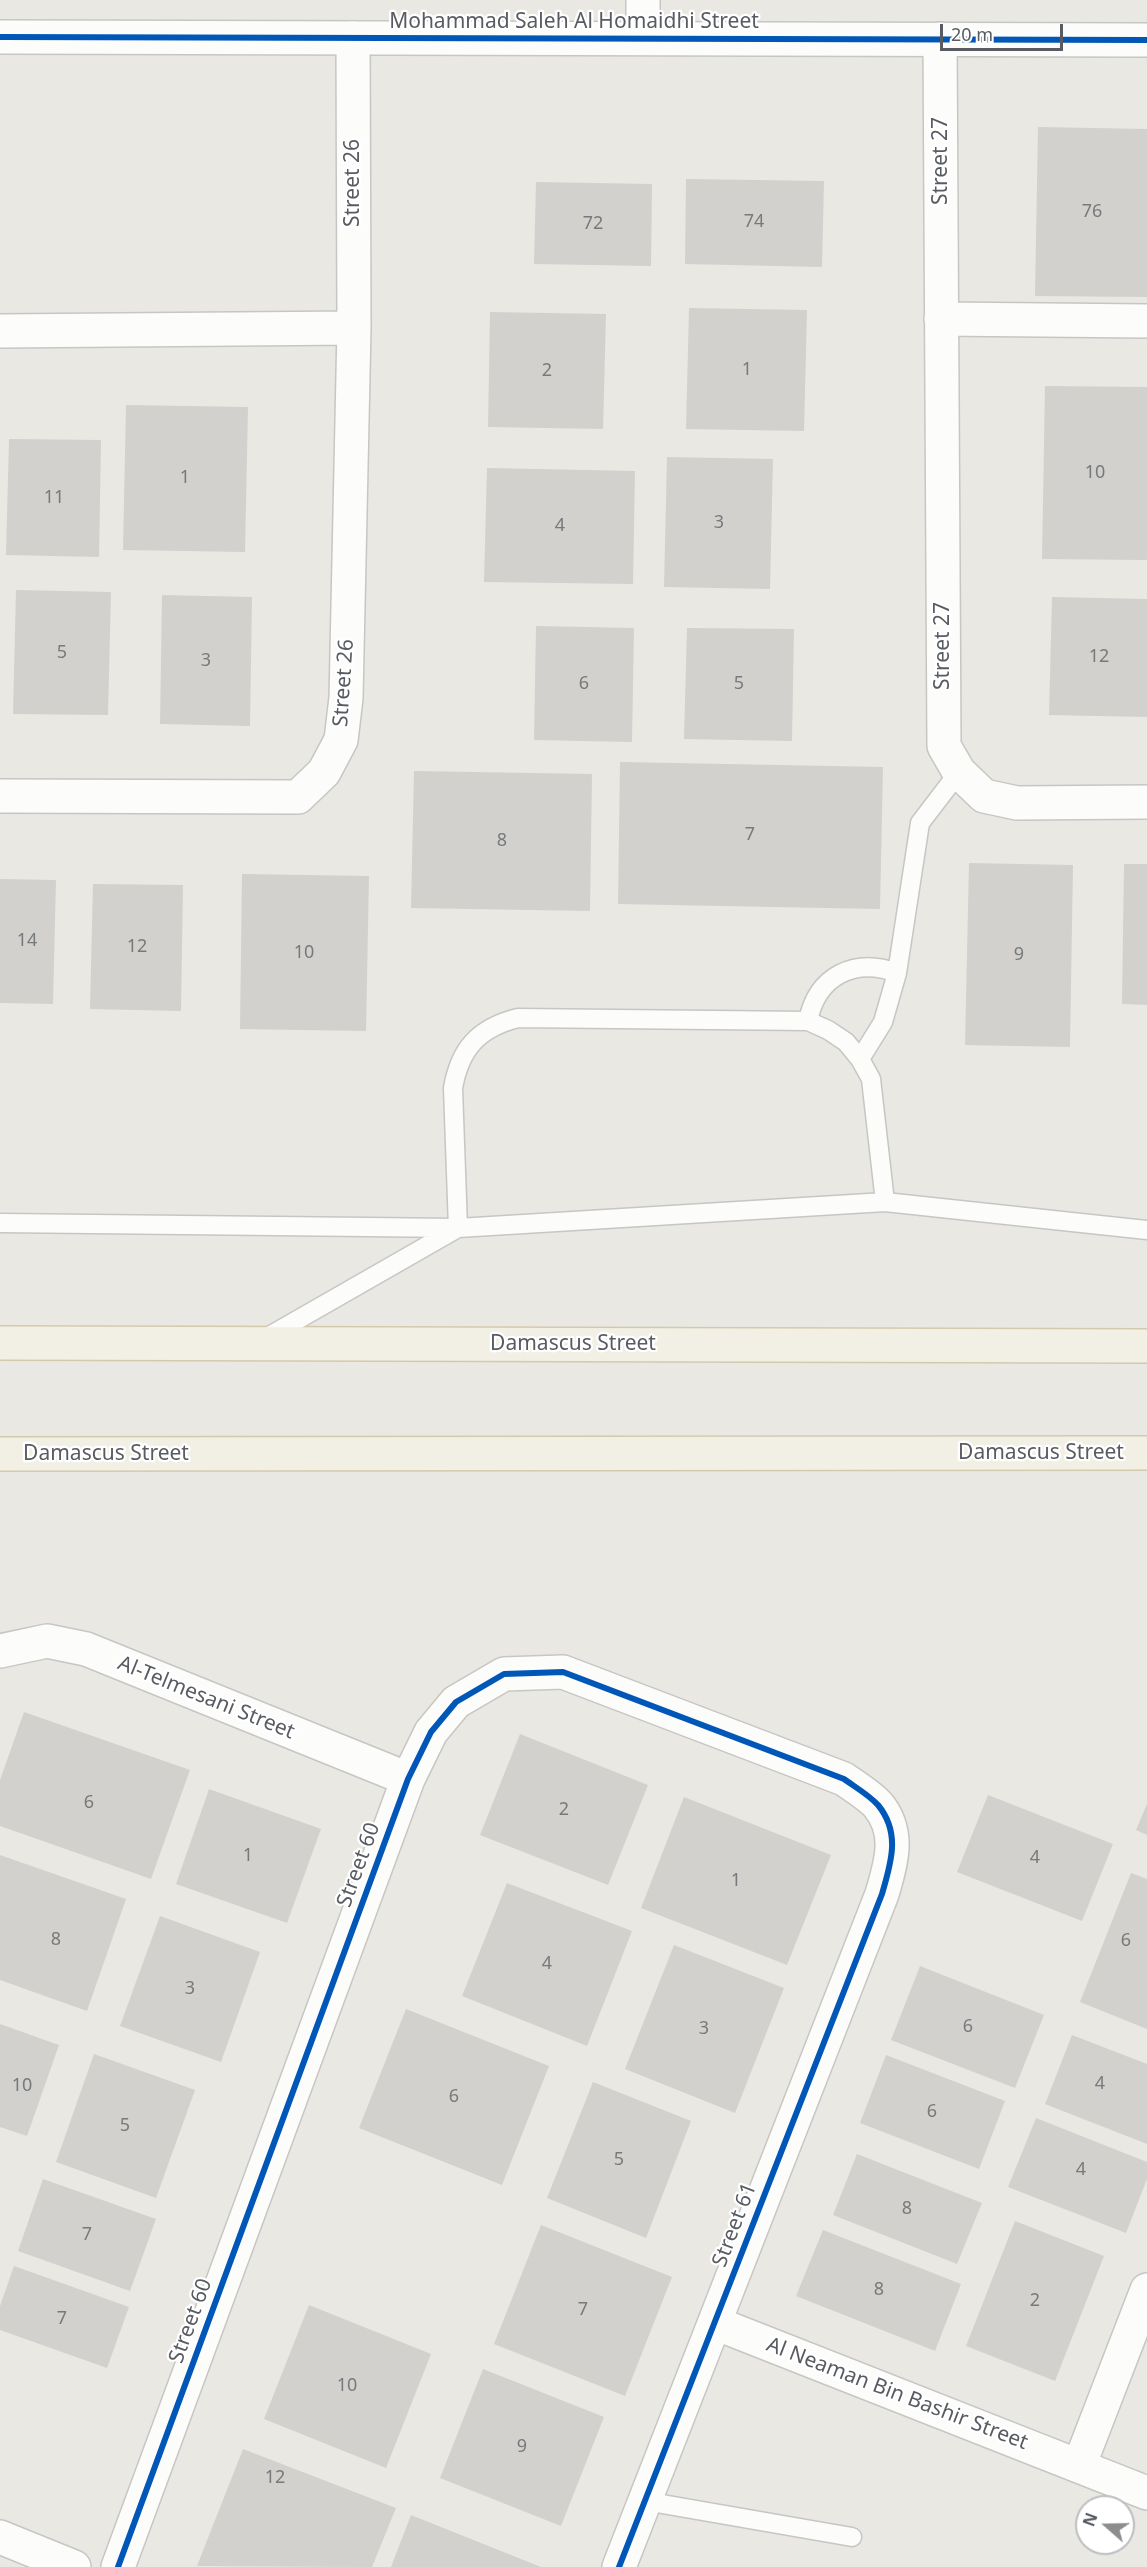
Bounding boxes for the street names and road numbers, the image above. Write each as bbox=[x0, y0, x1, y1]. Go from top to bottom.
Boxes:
street label: Mohammad Saleh Al Homaidhi Street bbox=[389, 9, 759, 35]
street label: Street 27 bbox=[928, 117, 954, 205]
street label: Street 26 bbox=[340, 139, 366, 227]
street label: Street 27 bbox=[930, 602, 956, 690]
street label: Street 26 bbox=[328, 638, 360, 728]
street label: Damascus Street bbox=[490, 1331, 656, 1357]
street label: Damascus Street bbox=[958, 1440, 1124, 1466]
street label: Damascus Street bbox=[23, 1441, 189, 1467]
street label: Al-Telmesani Street bbox=[114, 1651, 298, 1745]
street label: Street 60 bbox=[332, 1819, 386, 1911]
street label: Street 61 bbox=[707, 2179, 763, 2271]
street label: Street 60 bbox=[164, 2275, 218, 2367]
street label: Al Neaman Bin Bashir Street bbox=[763, 2332, 1031, 2456]

